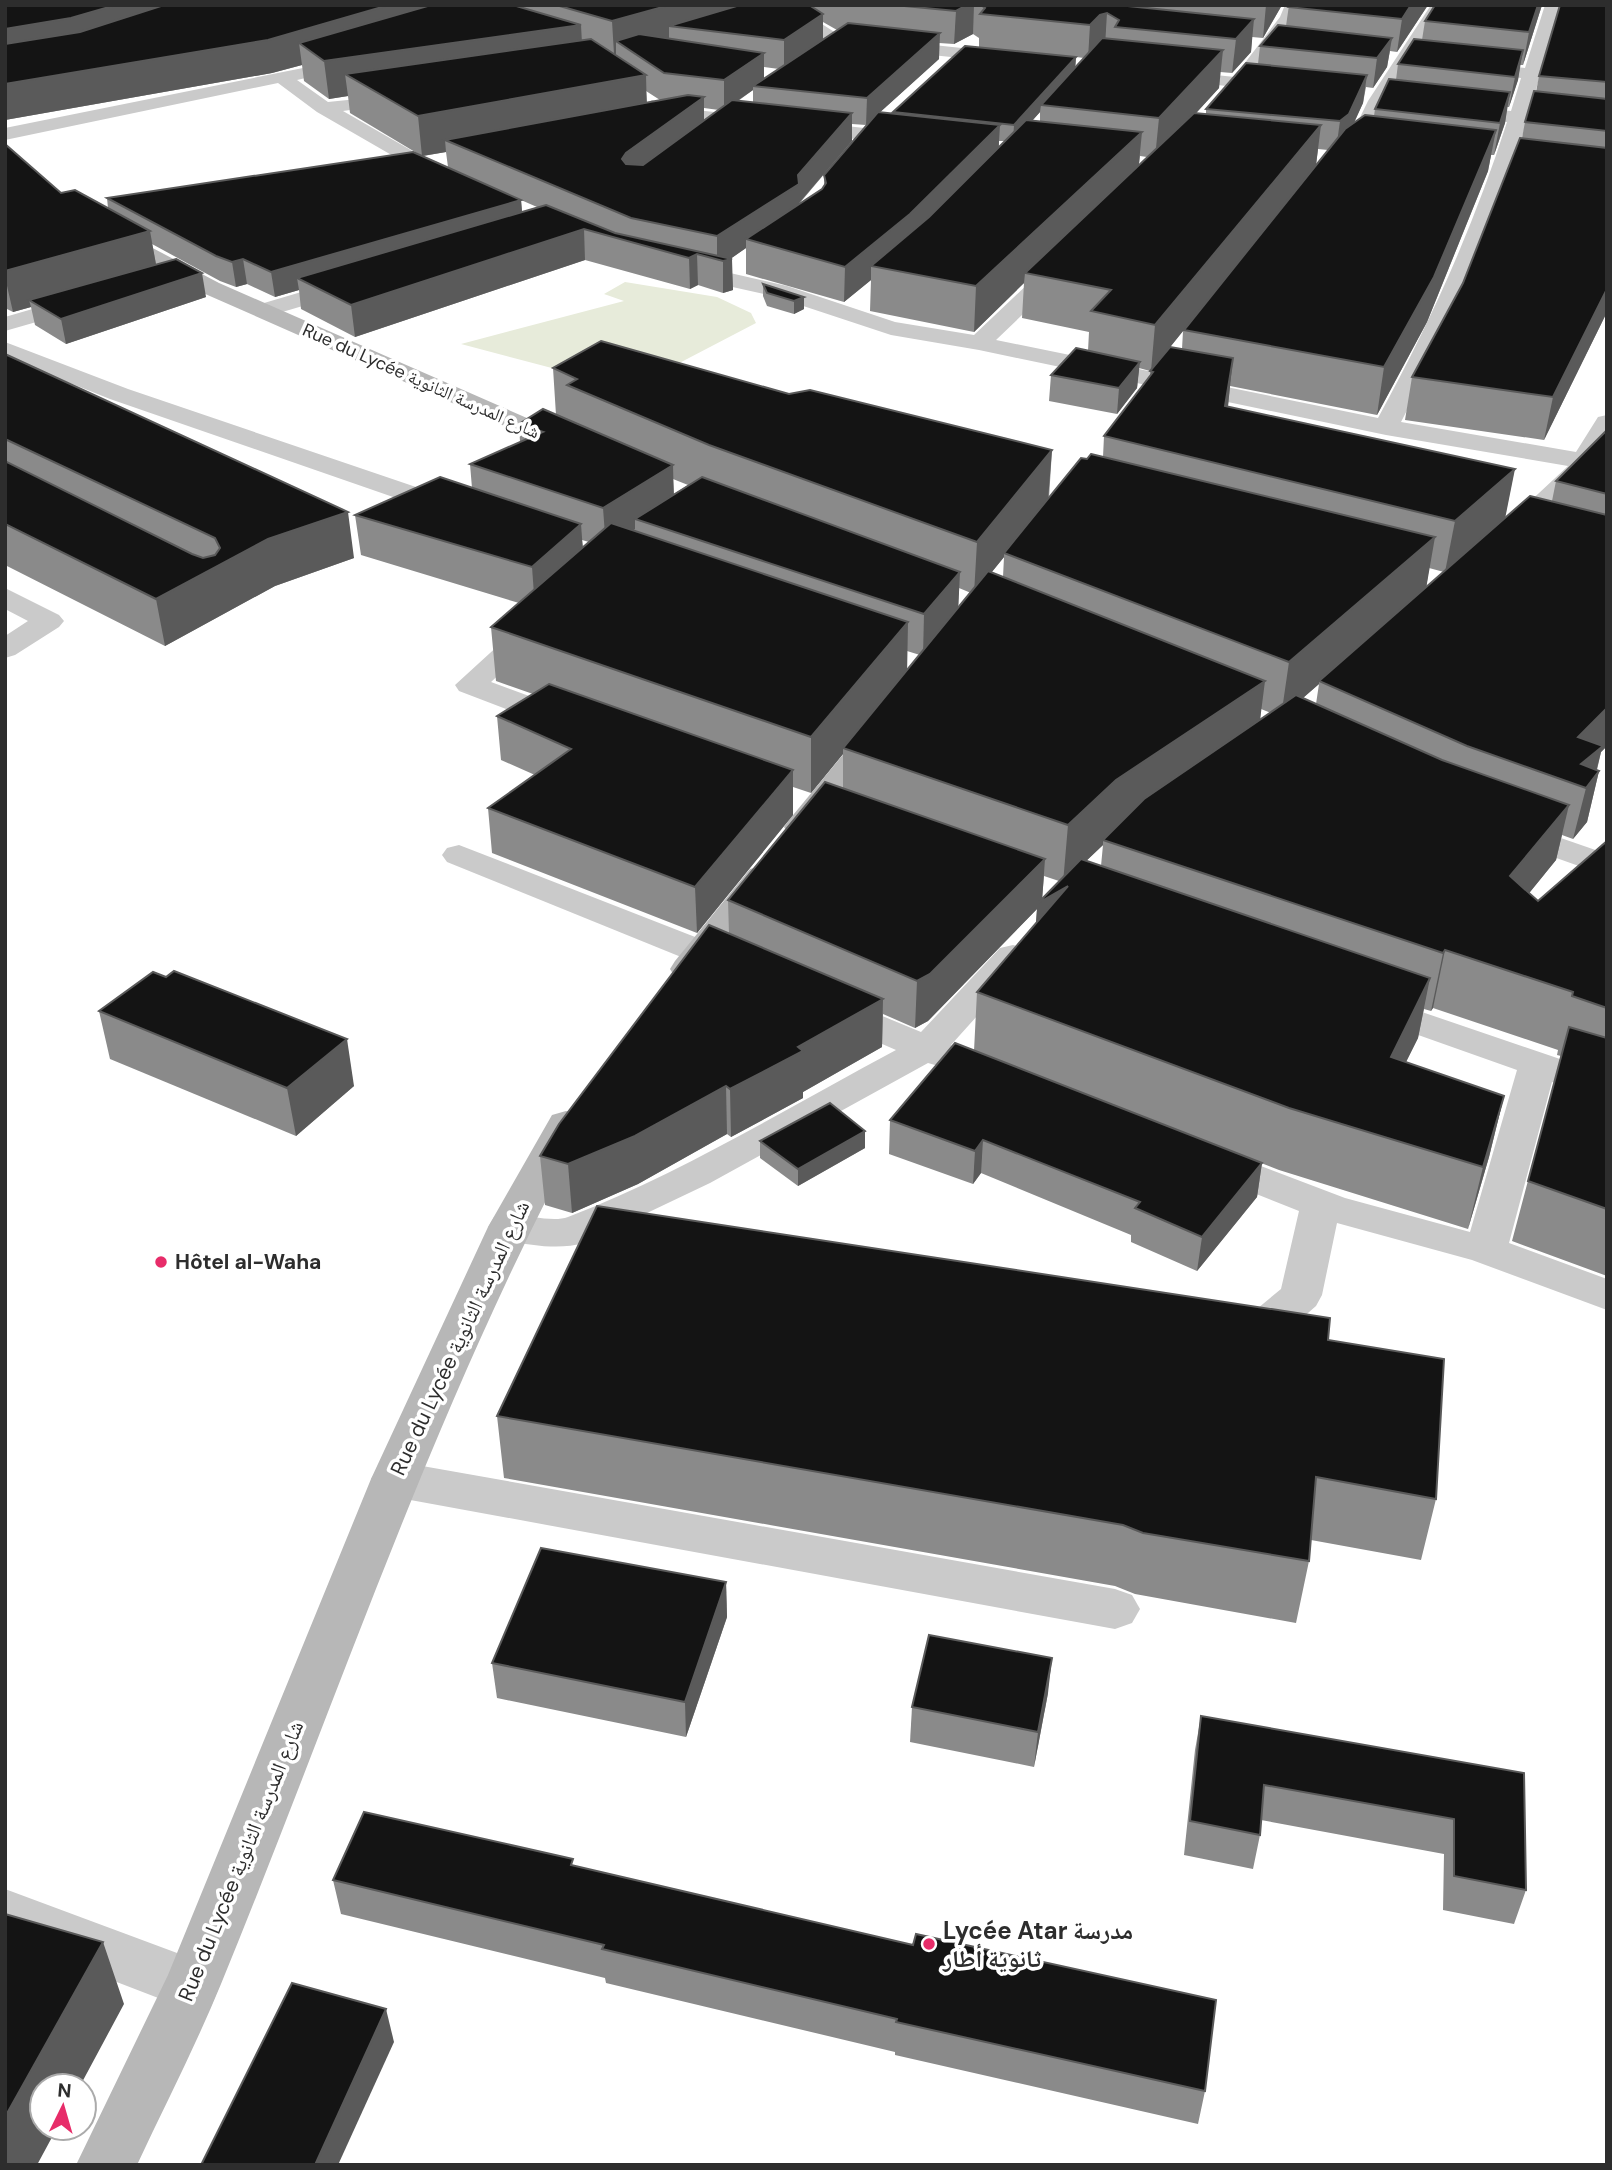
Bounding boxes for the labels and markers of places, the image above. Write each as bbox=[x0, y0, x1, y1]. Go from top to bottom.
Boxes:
place label: Hôtel al-Waha bbox=[175, 1248, 321, 1276]
marker: Hôtel al-Waha bbox=[153, 1254, 169, 1270]
place label: Lycée Atar مدرسة ثانوية أطار bbox=[942, 1915, 1133, 1974]
marker: Lycée Atar مدرسة ثانوية أطار bbox=[921, 1936, 937, 1952]

